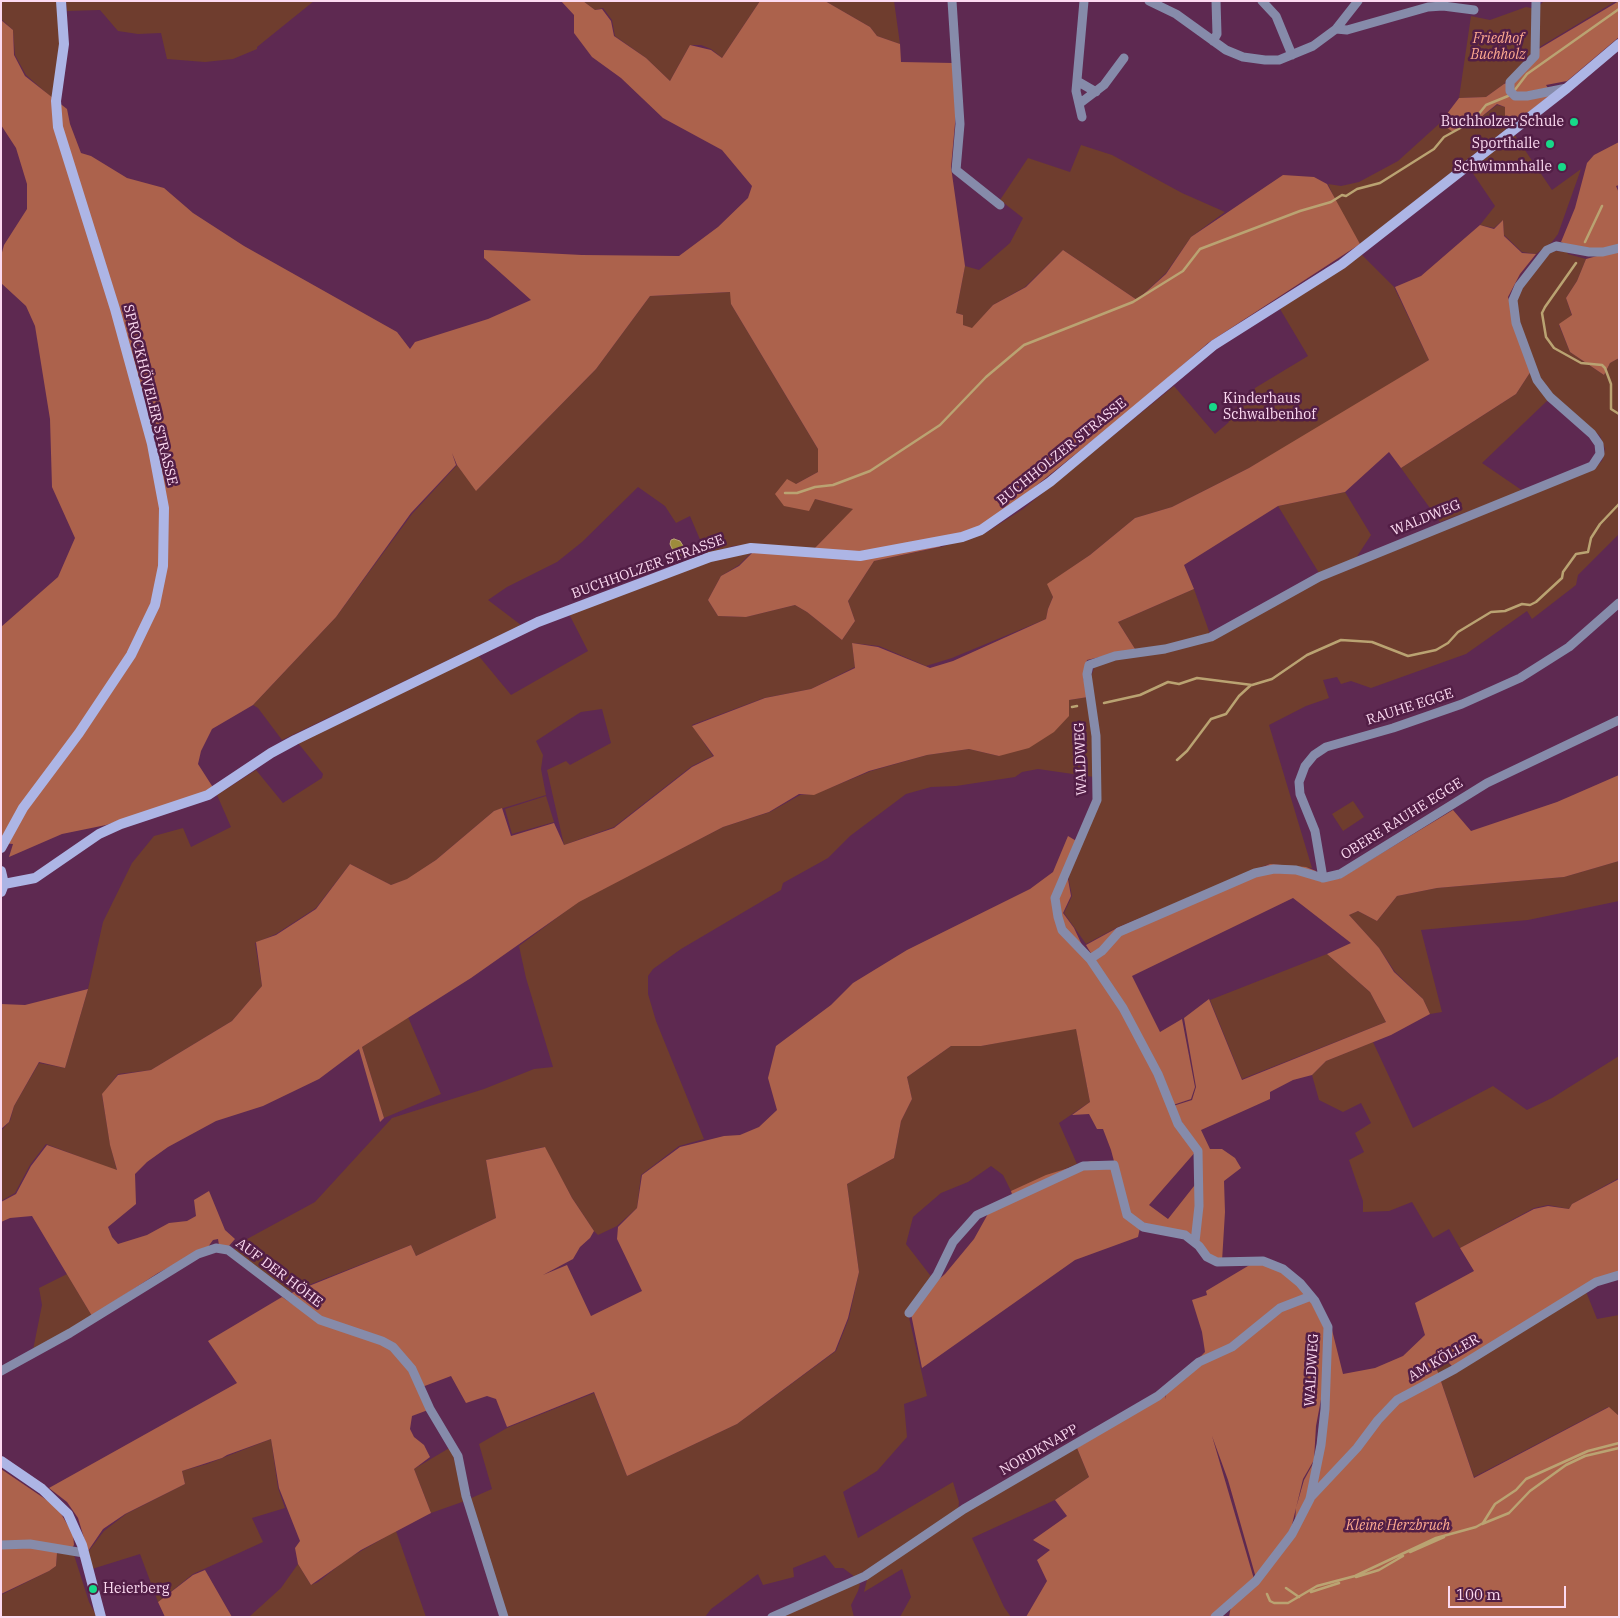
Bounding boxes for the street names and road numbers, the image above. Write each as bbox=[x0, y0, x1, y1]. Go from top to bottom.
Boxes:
street label: SPROCKHÖVELER STRASSE bbox=[119, 303, 181, 487]
street label: BUCHHOLZER STRASSE bbox=[994, 395, 1130, 509]
street label: WALDWEG bbox=[1389, 496, 1463, 540]
street label: BUCHHOLZER STRASSE bbox=[569, 532, 727, 602]
street label: RAUHE EGGE bbox=[1364, 685, 1456, 729]
street label: WALDWEG bbox=[1071, 722, 1091, 796]
street label: OBERE RAUHE EGGE bbox=[1338, 775, 1466, 863]
street label: AUF DER HÖHE bbox=[232, 1235, 326, 1311]
street label: AM KÖLLER bbox=[1405, 1331, 1483, 1385]
street label: WALDWEG bbox=[1302, 1333, 1322, 1407]
street label: NORDKNAPP bbox=[997, 1421, 1081, 1479]

